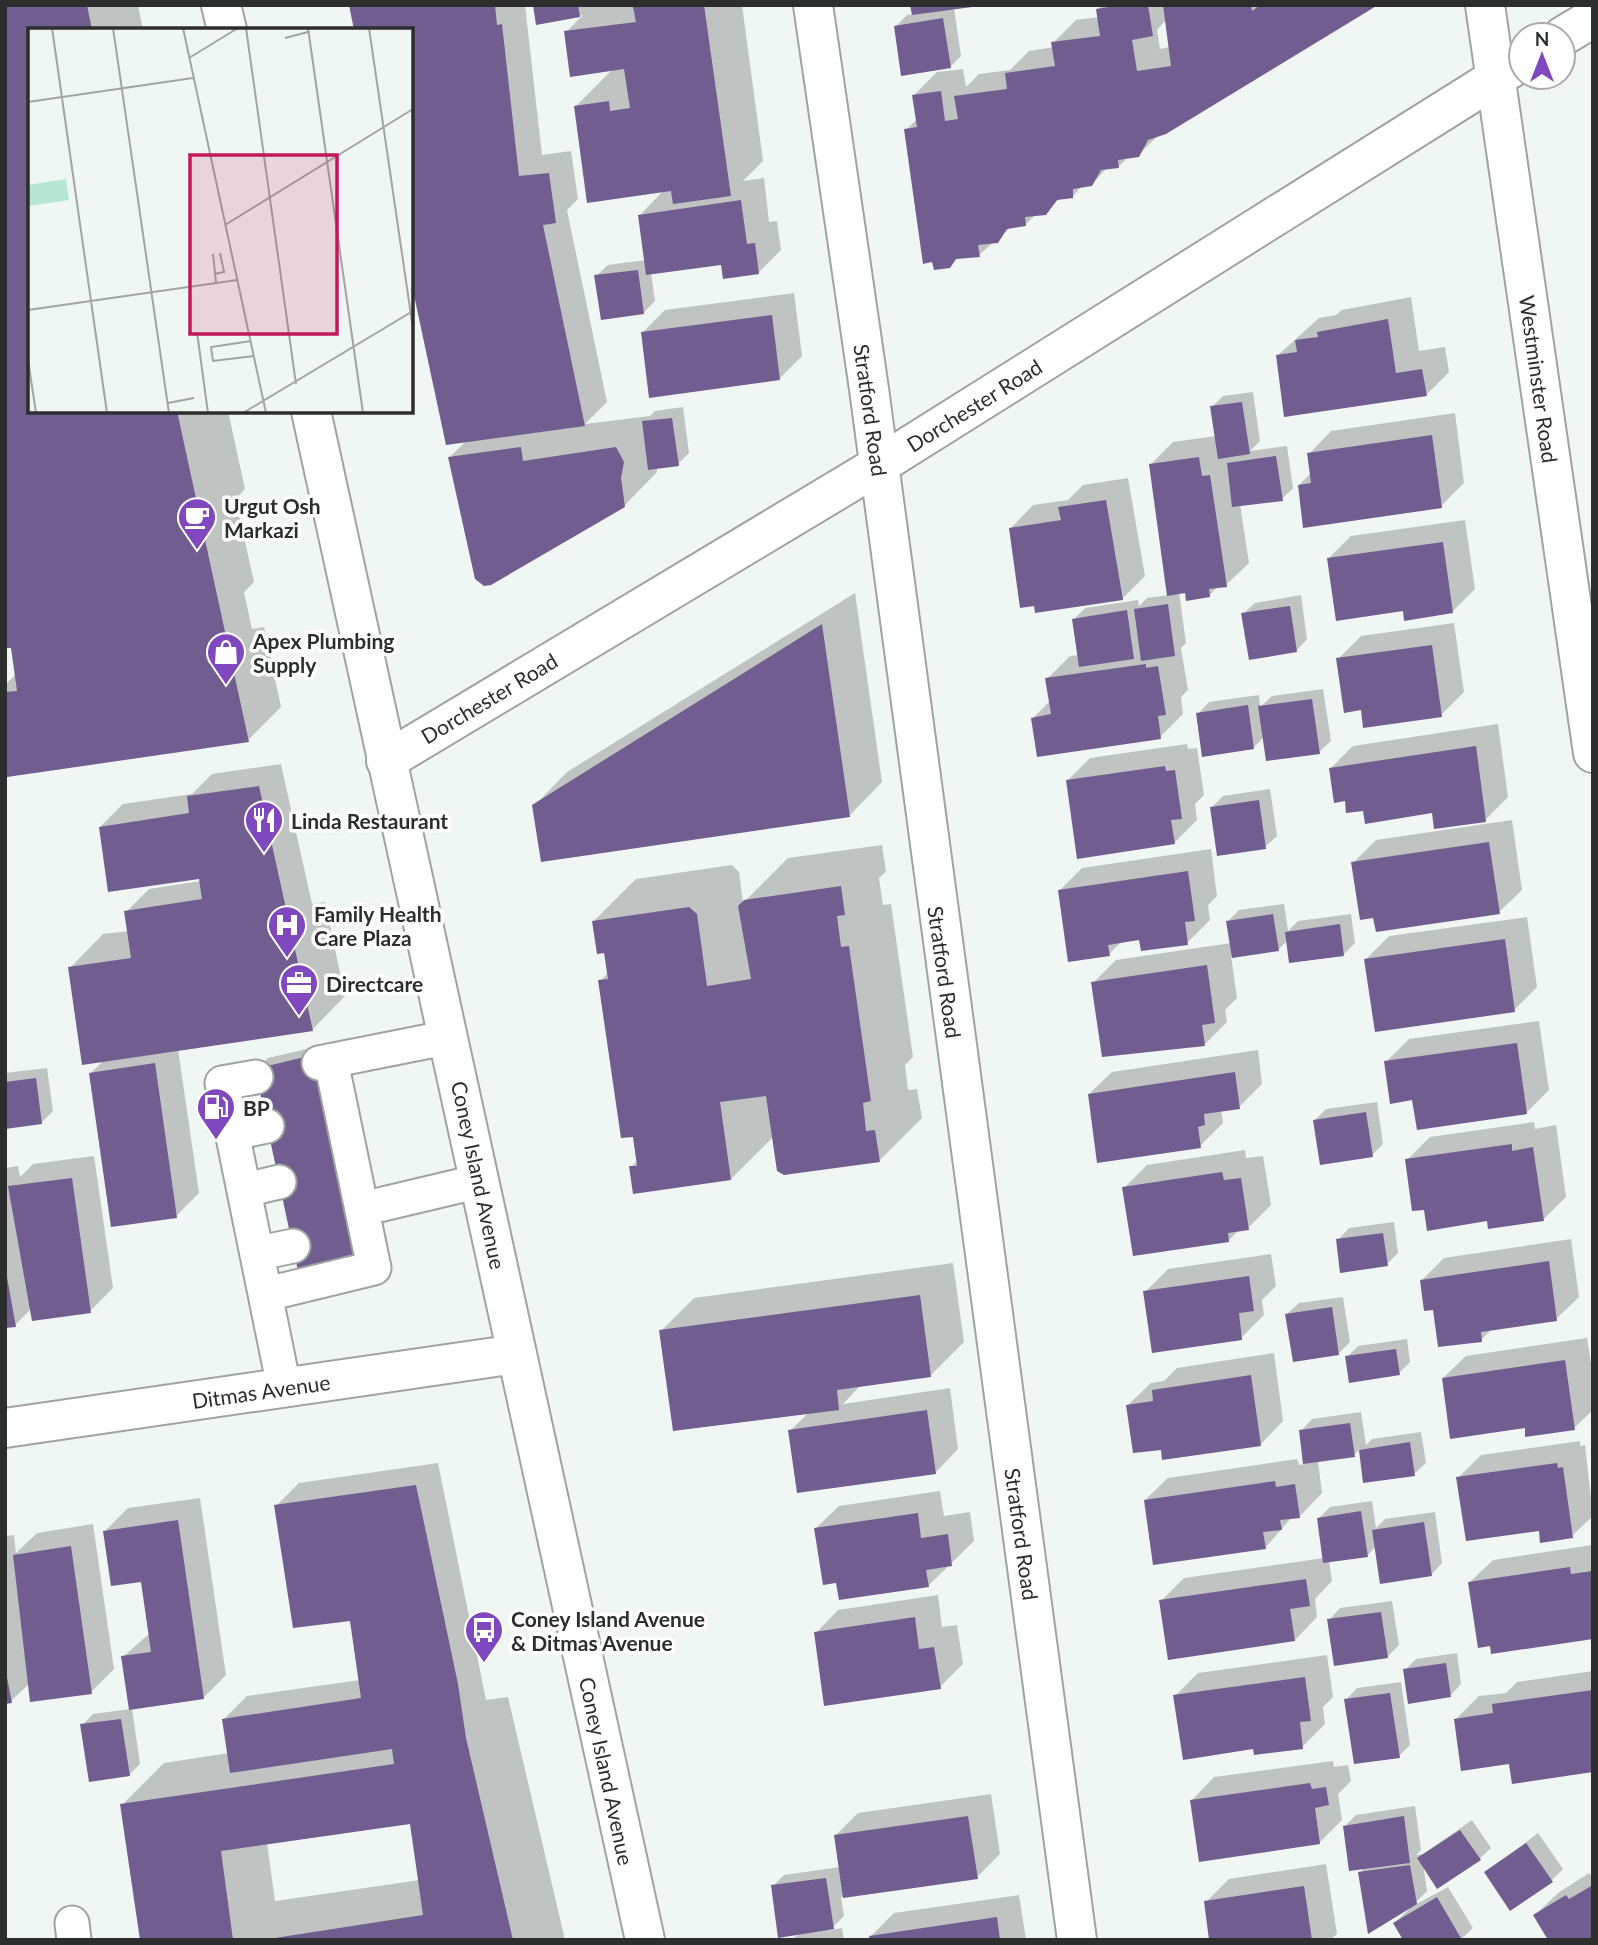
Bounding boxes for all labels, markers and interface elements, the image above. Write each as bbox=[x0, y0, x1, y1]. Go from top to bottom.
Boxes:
north arrow bbox=[1507, 21, 1577, 91]
text: N bbox=[1535, 27, 1549, 50]
inset map bbox=[28, 28, 413, 413]
street label: Westminster Road bbox=[1515, 294, 1563, 464]
street label: Stratford Road bbox=[849, 342, 893, 478]
street label: Dorchester Road bbox=[902, 353, 1046, 457]
place label: Urgut Osh Markazi bbox=[224, 493, 321, 542]
cafe icon: Urgut Osh Markazi bbox=[176, 496, 218, 551]
place label: Apex Plumbing Supply bbox=[252, 628, 394, 677]
shop icon: Apex Plumbing Supply bbox=[205, 631, 247, 686]
street label: Dorchester Road bbox=[416, 647, 562, 749]
restaurant icon: Linda Restaurant bbox=[243, 799, 285, 854]
place label: Linda Restaurant bbox=[291, 808, 448, 833]
place label: Family Health Care Plaza bbox=[314, 901, 442, 950]
hospital icon: Family Health Care Plaza bbox=[266, 904, 308, 959]
street label: Stratford Road bbox=[923, 904, 967, 1040]
office icon: Directcare bbox=[278, 962, 320, 1017]
place label: Directcare bbox=[326, 971, 423, 996]
street label: Coney Island Avenue bbox=[447, 1079, 511, 1271]
fuel station icon: BP bbox=[195, 1086, 237, 1141]
place label: BP bbox=[243, 1095, 270, 1120]
street label: Ditmas Avenue bbox=[190, 1369, 332, 1413]
street label: Stratford Road bbox=[1000, 1466, 1044, 1602]
place label: Coney Island Avenue & Ditmas Avenue bbox=[511, 1606, 705, 1655]
bus stop icon: Coney Island Avenue & Ditmas Avenue bbox=[463, 1609, 505, 1664]
street label: Coney Island Avenue bbox=[575, 1675, 639, 1867]

